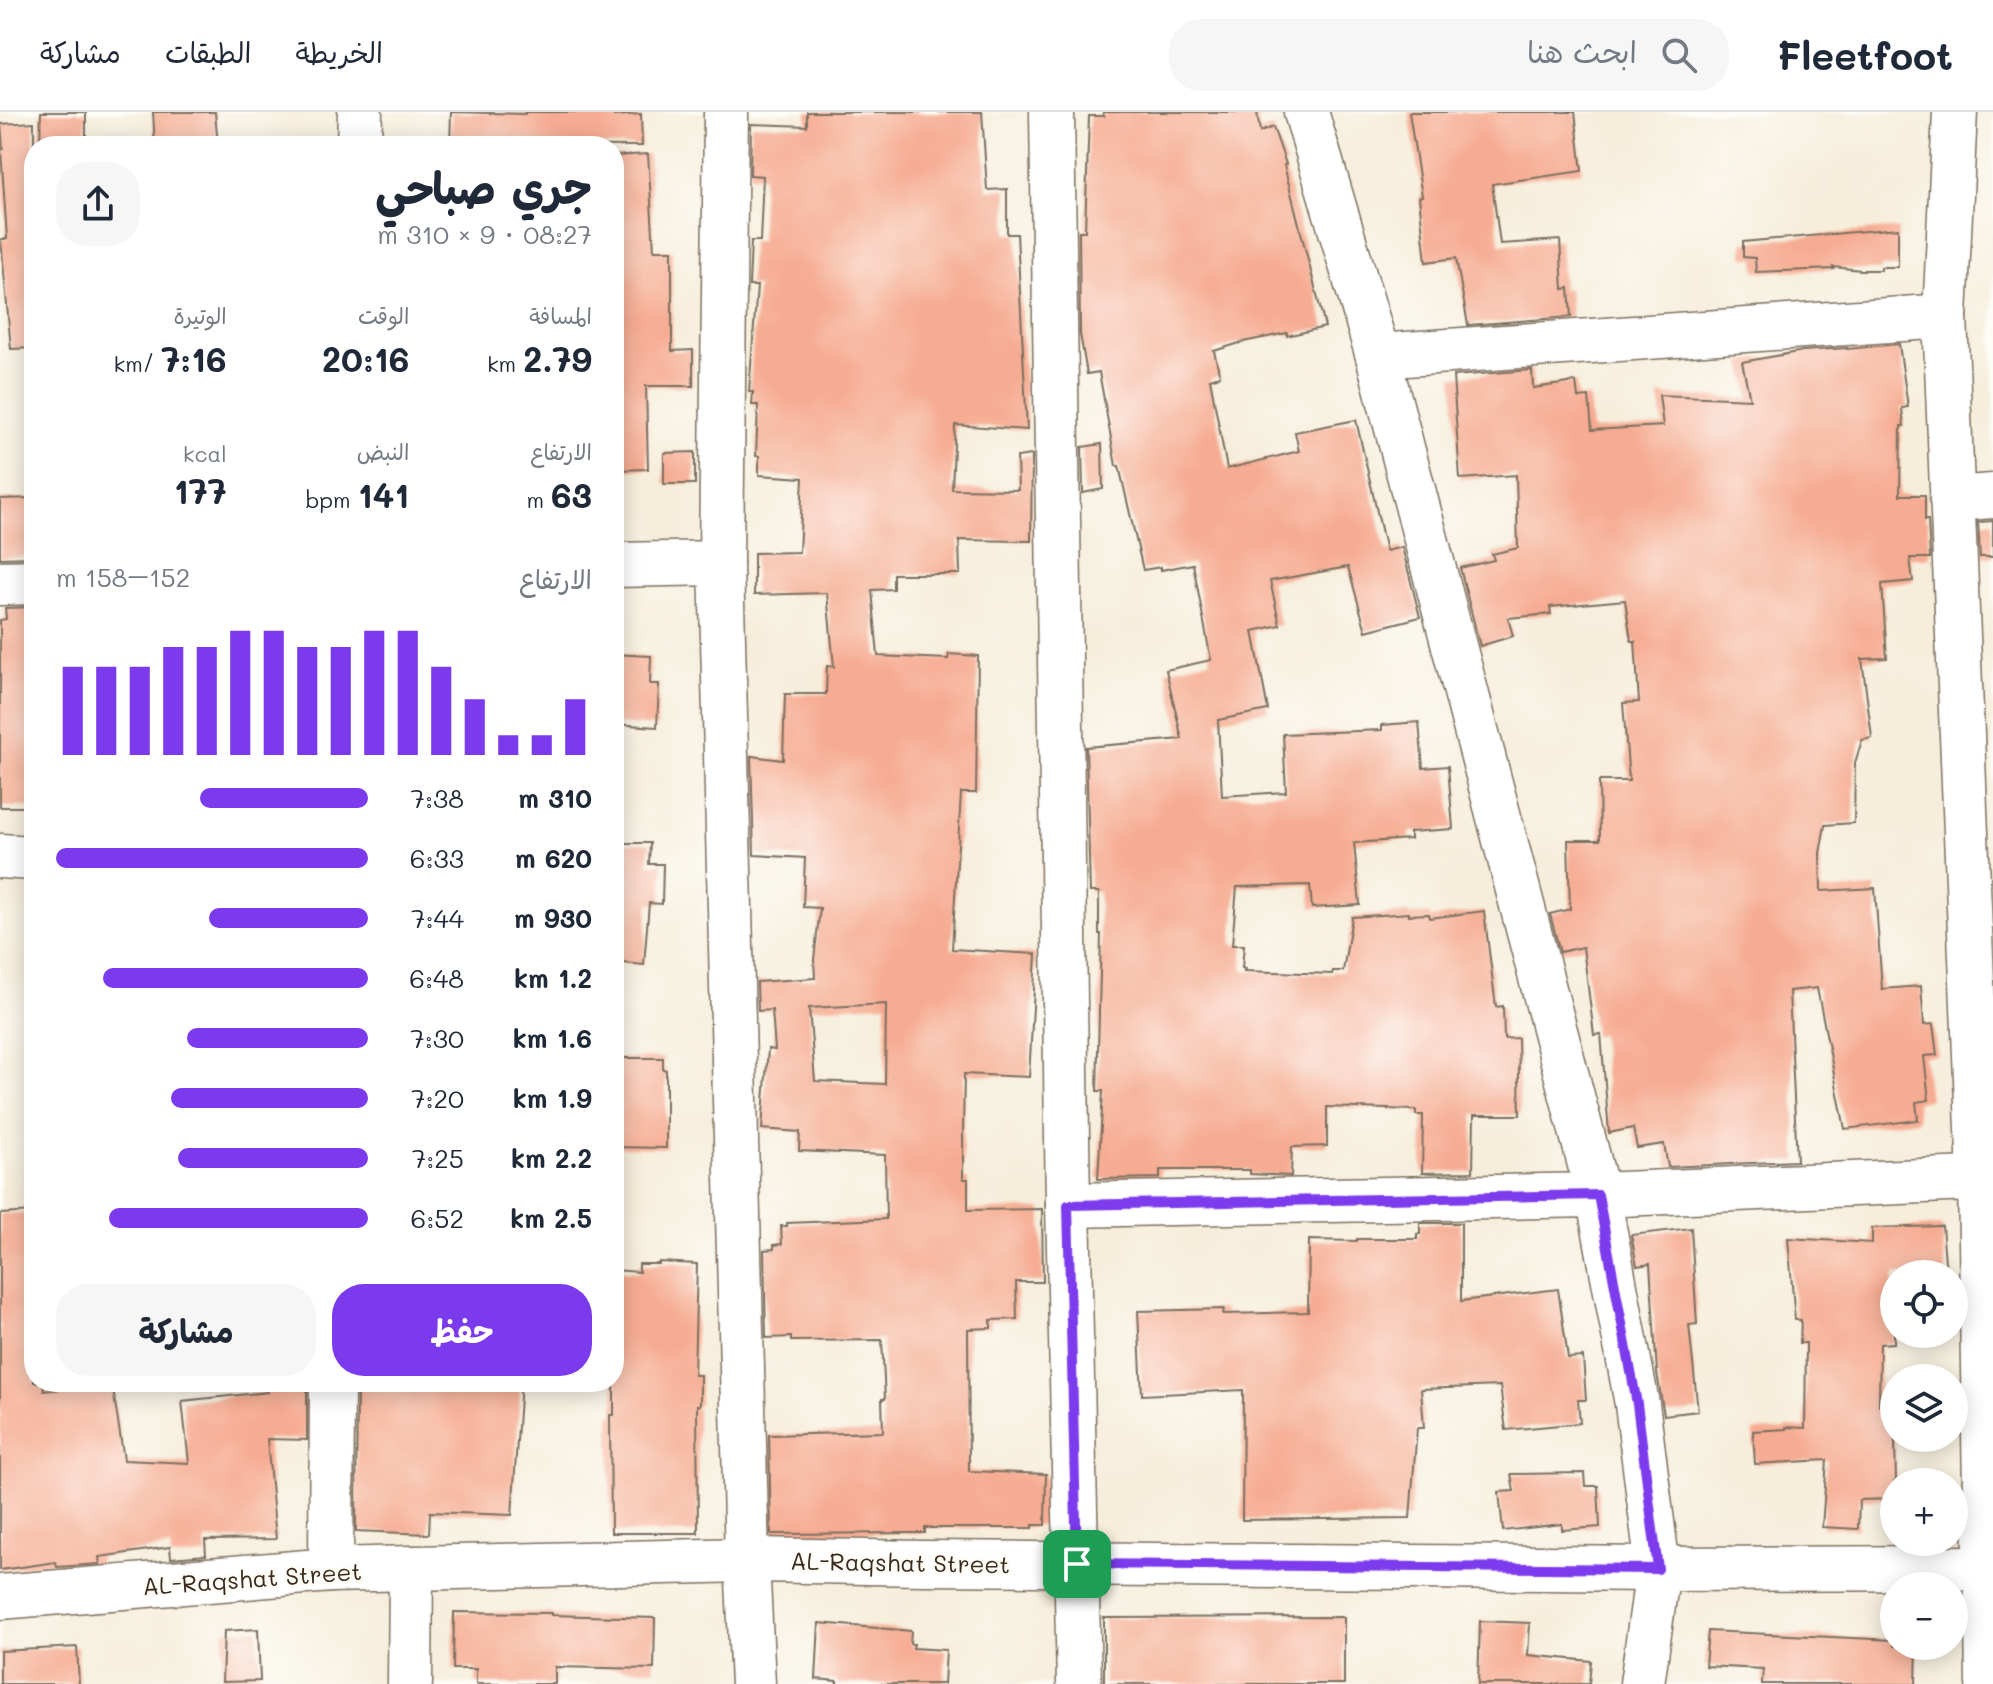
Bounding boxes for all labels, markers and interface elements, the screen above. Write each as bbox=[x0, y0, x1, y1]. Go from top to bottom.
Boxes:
search box bbox=[1169, 19, 1729, 91]
text: Fleetfoot bbox=[1777, 30, 1953, 80]
text: ابحث هنا bbox=[1527, 31, 1637, 71]
icon: search bbox=[1657, 33, 1701, 77]
text: مشاركة bbox=[40, 34, 121, 70]
text: الطبقات bbox=[165, 34, 251, 70]
text: الخريطة bbox=[295, 34, 383, 70]
text: جري صباحي bbox=[375, 158, 592, 215]
button: share bbox=[56, 162, 140, 246]
text: 08:27 · 9 × 310 m bbox=[377, 217, 592, 251]
text: الوتيرة bbox=[174, 301, 227, 330]
text: الوقت bbox=[358, 301, 409, 330]
text: المسافة bbox=[529, 301, 592, 330]
text: 7:16 bbox=[161, 336, 227, 381]
text: 20:16 bbox=[322, 336, 409, 381]
text: 2.79 bbox=[523, 336, 592, 381]
text: /km bbox=[114, 349, 161, 378]
text: km bbox=[487, 349, 523, 378]
text: النبض bbox=[357, 437, 409, 466]
text: الارتفاع bbox=[530, 437, 592, 466]
text: kcal bbox=[183, 439, 227, 468]
text: 177 bbox=[174, 468, 227, 513]
text: 141 bbox=[358, 472, 409, 517]
text: 63 bbox=[551, 472, 592, 517]
text: bpm bbox=[305, 485, 358, 514]
text: m bbox=[526, 485, 551, 514]
text: 152–158 m bbox=[56, 560, 190, 594]
text: الارتفاع bbox=[519, 562, 592, 596]
text: 7:38 bbox=[411, 781, 464, 815]
text: 310 m bbox=[518, 781, 592, 815]
text: 6:33 bbox=[410, 841, 464, 875]
text: 620 m bbox=[515, 841, 592, 875]
text: 7:44 bbox=[411, 901, 464, 935]
text: 930 m bbox=[514, 901, 592, 935]
text: 6:48 bbox=[409, 961, 464, 995]
text: 1.2 km bbox=[514, 961, 592, 995]
text: 7:30 bbox=[410, 1021, 464, 1055]
text: 1.6 km bbox=[513, 1021, 592, 1055]
text: 7:20 bbox=[411, 1081, 464, 1115]
text: 1.9 km bbox=[513, 1081, 592, 1115]
text: 7:25 bbox=[412, 1141, 464, 1175]
text: 2.2 km bbox=[511, 1141, 592, 1175]
text: 6:52 bbox=[411, 1201, 464, 1235]
text: 2.5 km bbox=[510, 1201, 592, 1235]
map controls bbox=[1880, 1260, 1968, 1660]
button: locate bbox=[1880, 1260, 1968, 1348]
button: مشاركة bbox=[56, 1284, 316, 1376]
button: حفظ bbox=[332, 1284, 592, 1376]
button: layers bbox=[1880, 1364, 1968, 1452]
button: + bbox=[1880, 1468, 1968, 1556]
pin bbox=[1043, 1530, 1111, 1598]
icon: arrive bbox=[1055, 1542, 1099, 1586]
street label: AL-Raqshat Street bbox=[790, 1545, 1010, 1579]
street label: AL-Raqshat Street bbox=[141, 1555, 363, 1601]
button: − bbox=[1880, 1572, 1968, 1660]

